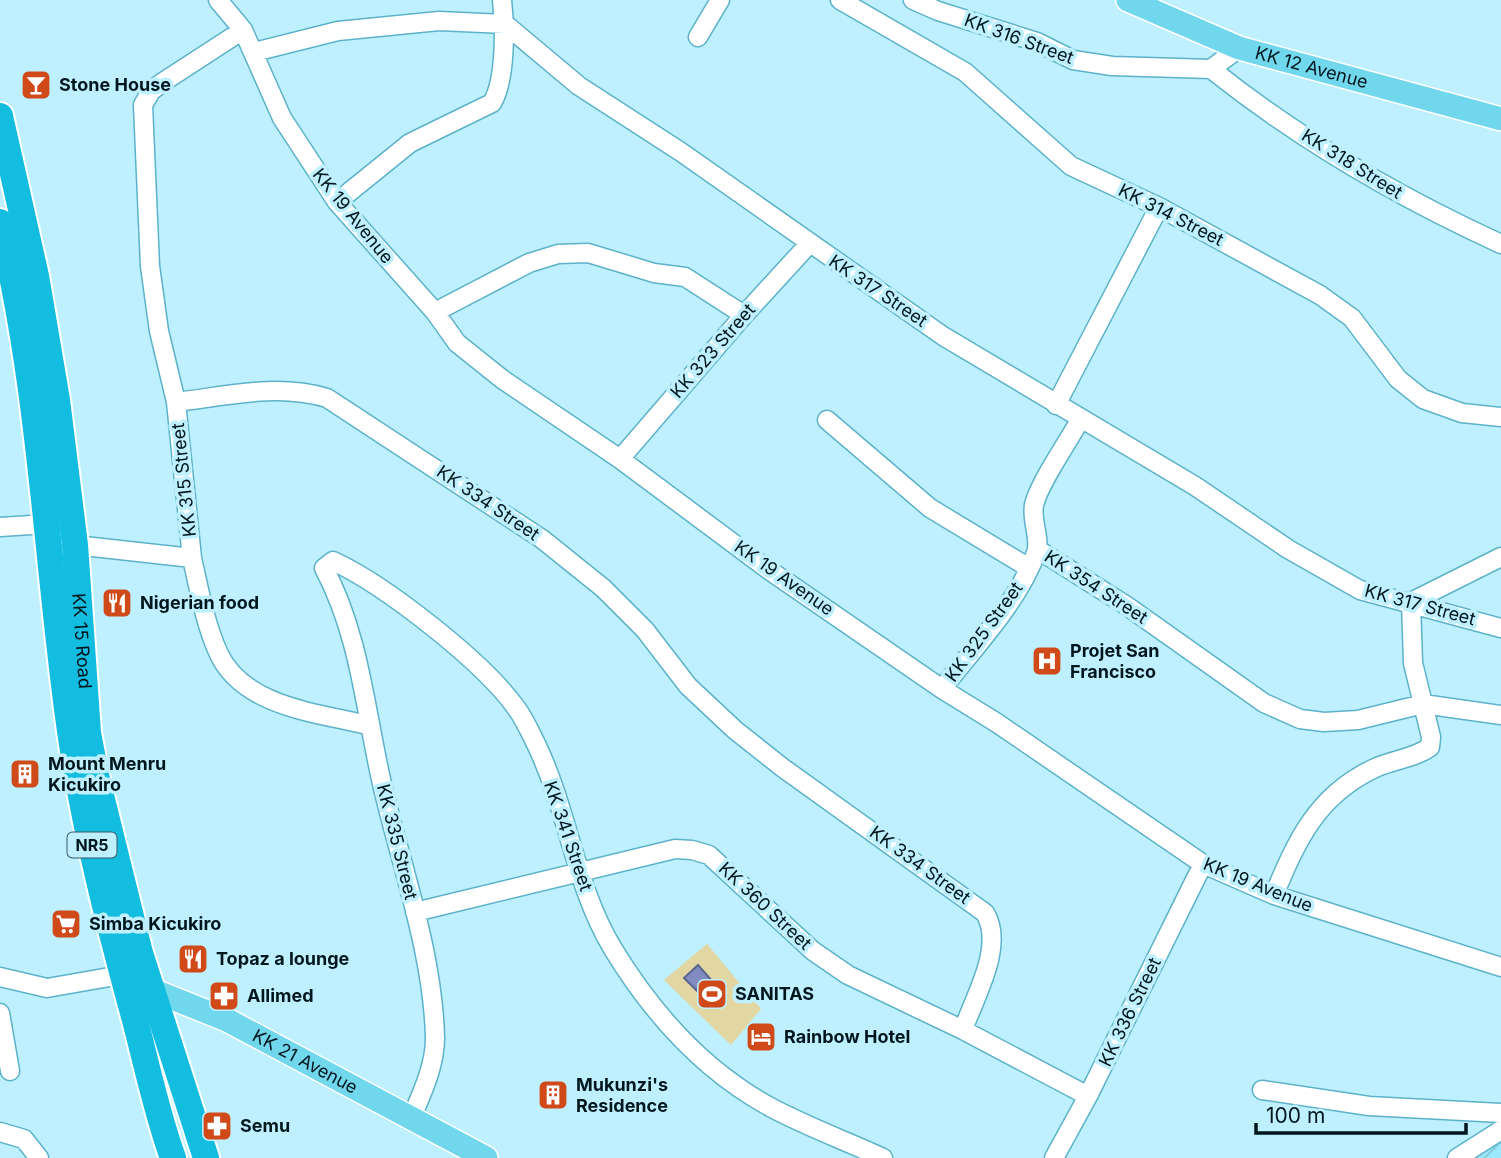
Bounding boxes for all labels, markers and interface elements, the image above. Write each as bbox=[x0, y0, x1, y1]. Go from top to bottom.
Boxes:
street label: KK 316 Street bbox=[962, 9, 1077, 68]
street label: KK 12 Avenue bbox=[1253, 42, 1370, 92]
bar icon: Stone House bbox=[19, 68, 53, 102]
place label: Stone House bbox=[59, 74, 171, 95]
street label: KK 318 Street bbox=[1298, 124, 1407, 203]
street label: KK 19 Avenue bbox=[309, 164, 398, 267]
street label: KK 314 Street bbox=[1115, 179, 1227, 250]
street label: KK 317 Street bbox=[825, 250, 931, 331]
street label: KK 323 Street bbox=[666, 299, 759, 402]
street label: KK 315 Street bbox=[167, 422, 200, 538]
street label: KK 334 Street bbox=[433, 461, 544, 545]
street label: KK 19 Avenue bbox=[731, 536, 838, 619]
street label: KK 354 Street bbox=[1041, 545, 1152, 628]
street label: KK 325 Street bbox=[940, 578, 1027, 686]
street label: KK 317 Street bbox=[1362, 580, 1478, 629]
restaurant icon: Nigerian food bbox=[100, 586, 134, 620]
street label: KK 15 Road bbox=[68, 592, 96, 689]
place label: Nigerian food bbox=[140, 592, 259, 613]
place label: Projet San Francisco bbox=[1070, 640, 1160, 682]
hospital icon: Projet San Francisco bbox=[1030, 644, 1064, 678]
place label: Mount Menru Kicukiro bbox=[48, 753, 166, 795]
building icon: Mount Menru Kicukiro bbox=[8, 757, 42, 791]
street label: KK 341 Street bbox=[540, 778, 597, 894]
street label: KK 335 Street bbox=[373, 782, 422, 902]
street label: KK 334 Street bbox=[866, 821, 975, 908]
road number: NR5 bbox=[68, 832, 116, 858]
street label: KK 19 Avenue bbox=[1200, 853, 1316, 916]
street label: KK 360 Street bbox=[715, 857, 816, 954]
supermarket icon: Simba Kicukiro bbox=[49, 907, 83, 941]
place label: Simba Kicukiro bbox=[89, 913, 221, 934]
restaurant icon: Topaz a lounge bbox=[176, 942, 210, 976]
place label: Topaz a lounge bbox=[216, 948, 350, 969]
street label: KK 336 Street bbox=[1094, 954, 1165, 1070]
sports icon: SANITAS bbox=[695, 977, 729, 1011]
pharmacy icon: Allimed bbox=[207, 979, 241, 1013]
place label: SANITAS bbox=[735, 983, 814, 1004]
place label: Allimed bbox=[247, 985, 314, 1006]
hotel icon: Rainbow Hotel bbox=[744, 1020, 778, 1054]
street label: KK 21 Avenue bbox=[249, 1025, 361, 1098]
place label: Rainbow Hotel bbox=[784, 1026, 910, 1047]
place label: Mukunzi's Residence bbox=[576, 1074, 668, 1116]
building icon: Mukunzi's Residence bbox=[536, 1078, 570, 1112]
scale bar bbox=[1256, 1092, 1466, 1136]
text: 100 m bbox=[1266, 1103, 1325, 1128]
pharmacy icon: Semu bbox=[200, 1109, 234, 1143]
place label: Semu bbox=[240, 1115, 290, 1136]

